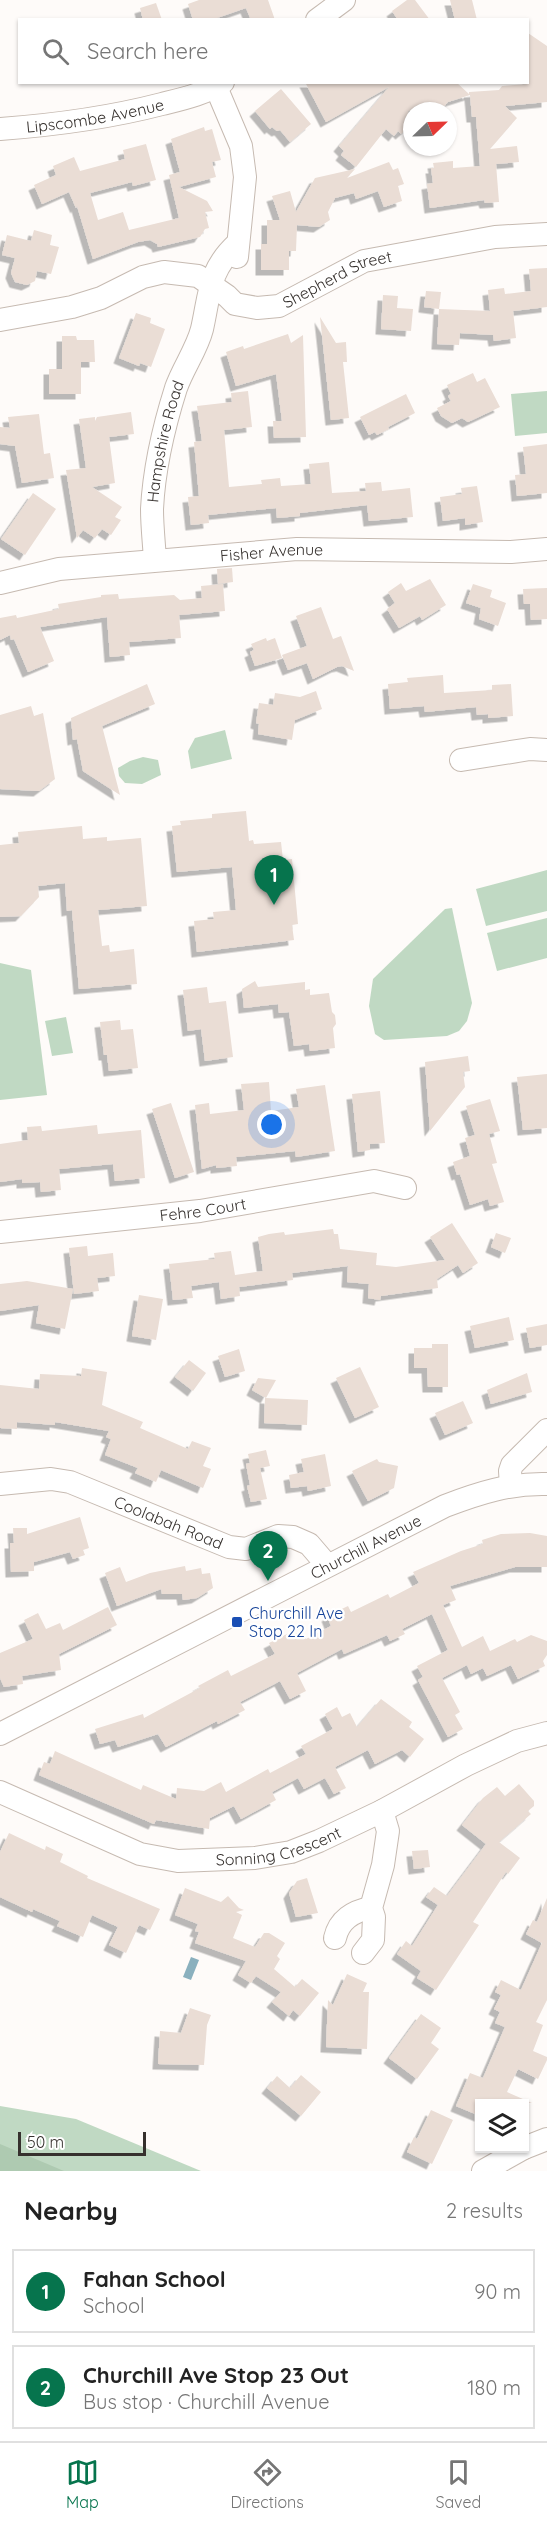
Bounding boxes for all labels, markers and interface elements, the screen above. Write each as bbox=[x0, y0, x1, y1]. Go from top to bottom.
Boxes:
search box bbox=[18, 18, 529, 84]
icon: search bbox=[39, 35, 72, 68]
text: Search here bbox=[87, 37, 208, 65]
street label: Lipscombe Avenue bbox=[25, 94, 166, 137]
north arrow bbox=[403, 102, 457, 156]
street label: Shepherd Street bbox=[279, 246, 393, 312]
street label: Hampshire Road bbox=[142, 377, 188, 503]
street label: Fisher Avenue bbox=[219, 539, 323, 565]
pin: 1 bbox=[254, 856, 294, 905]
your location bbox=[257, 1110, 286, 1139]
street label: Fehre Court bbox=[159, 1193, 247, 1225]
street label: Coolabah Road bbox=[111, 1491, 226, 1553]
street label: Churchill Avenue bbox=[307, 1510, 425, 1583]
pin: 2 bbox=[248, 1532, 288, 1581]
place label: Churchill Ave Stop 22 In bbox=[249, 1603, 343, 1641]
marker: Churchill Ave Stop 22 In bbox=[230, 1615, 244, 1629]
street label: Sonning Crescent bbox=[215, 1822, 344, 1870]
map controls bbox=[475, 2099, 529, 2153]
button: layers bbox=[475, 2099, 529, 2153]
scale bar bbox=[18, 2129, 146, 2156]
text: 50 m bbox=[27, 2132, 64, 2152]
text: Nearby bbox=[24, 2194, 118, 2227]
text: 2 results bbox=[446, 2198, 523, 2223]
text: Fahan School bbox=[83, 2265, 226, 2293]
text: 1 bbox=[42, 2279, 49, 2304]
text: 90 m bbox=[474, 2279, 521, 2304]
text: School bbox=[83, 2293, 145, 2318]
text: Churchill Ave Stop 23 Out bbox=[83, 2361, 349, 2389]
text: 2 bbox=[40, 2375, 51, 2400]
text: 180 m bbox=[467, 2375, 521, 2400]
text: Bus stop · Churchill Avenue bbox=[83, 2389, 329, 2414]
tab: Map bbox=[66, 2456, 99, 2512]
tab: Directions bbox=[231, 2456, 304, 2512]
tab: Saved bbox=[436, 2456, 481, 2512]

